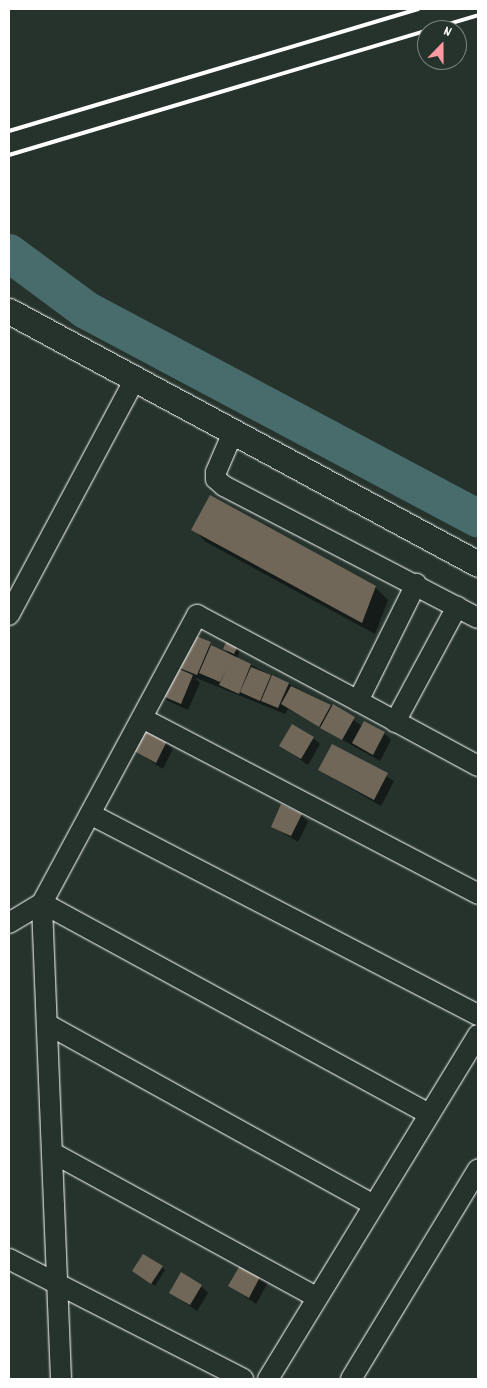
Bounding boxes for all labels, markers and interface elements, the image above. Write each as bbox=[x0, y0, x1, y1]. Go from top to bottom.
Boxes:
north arrow bbox=[417, 20, 467, 70]
text: N bbox=[440, 21, 454, 43]

